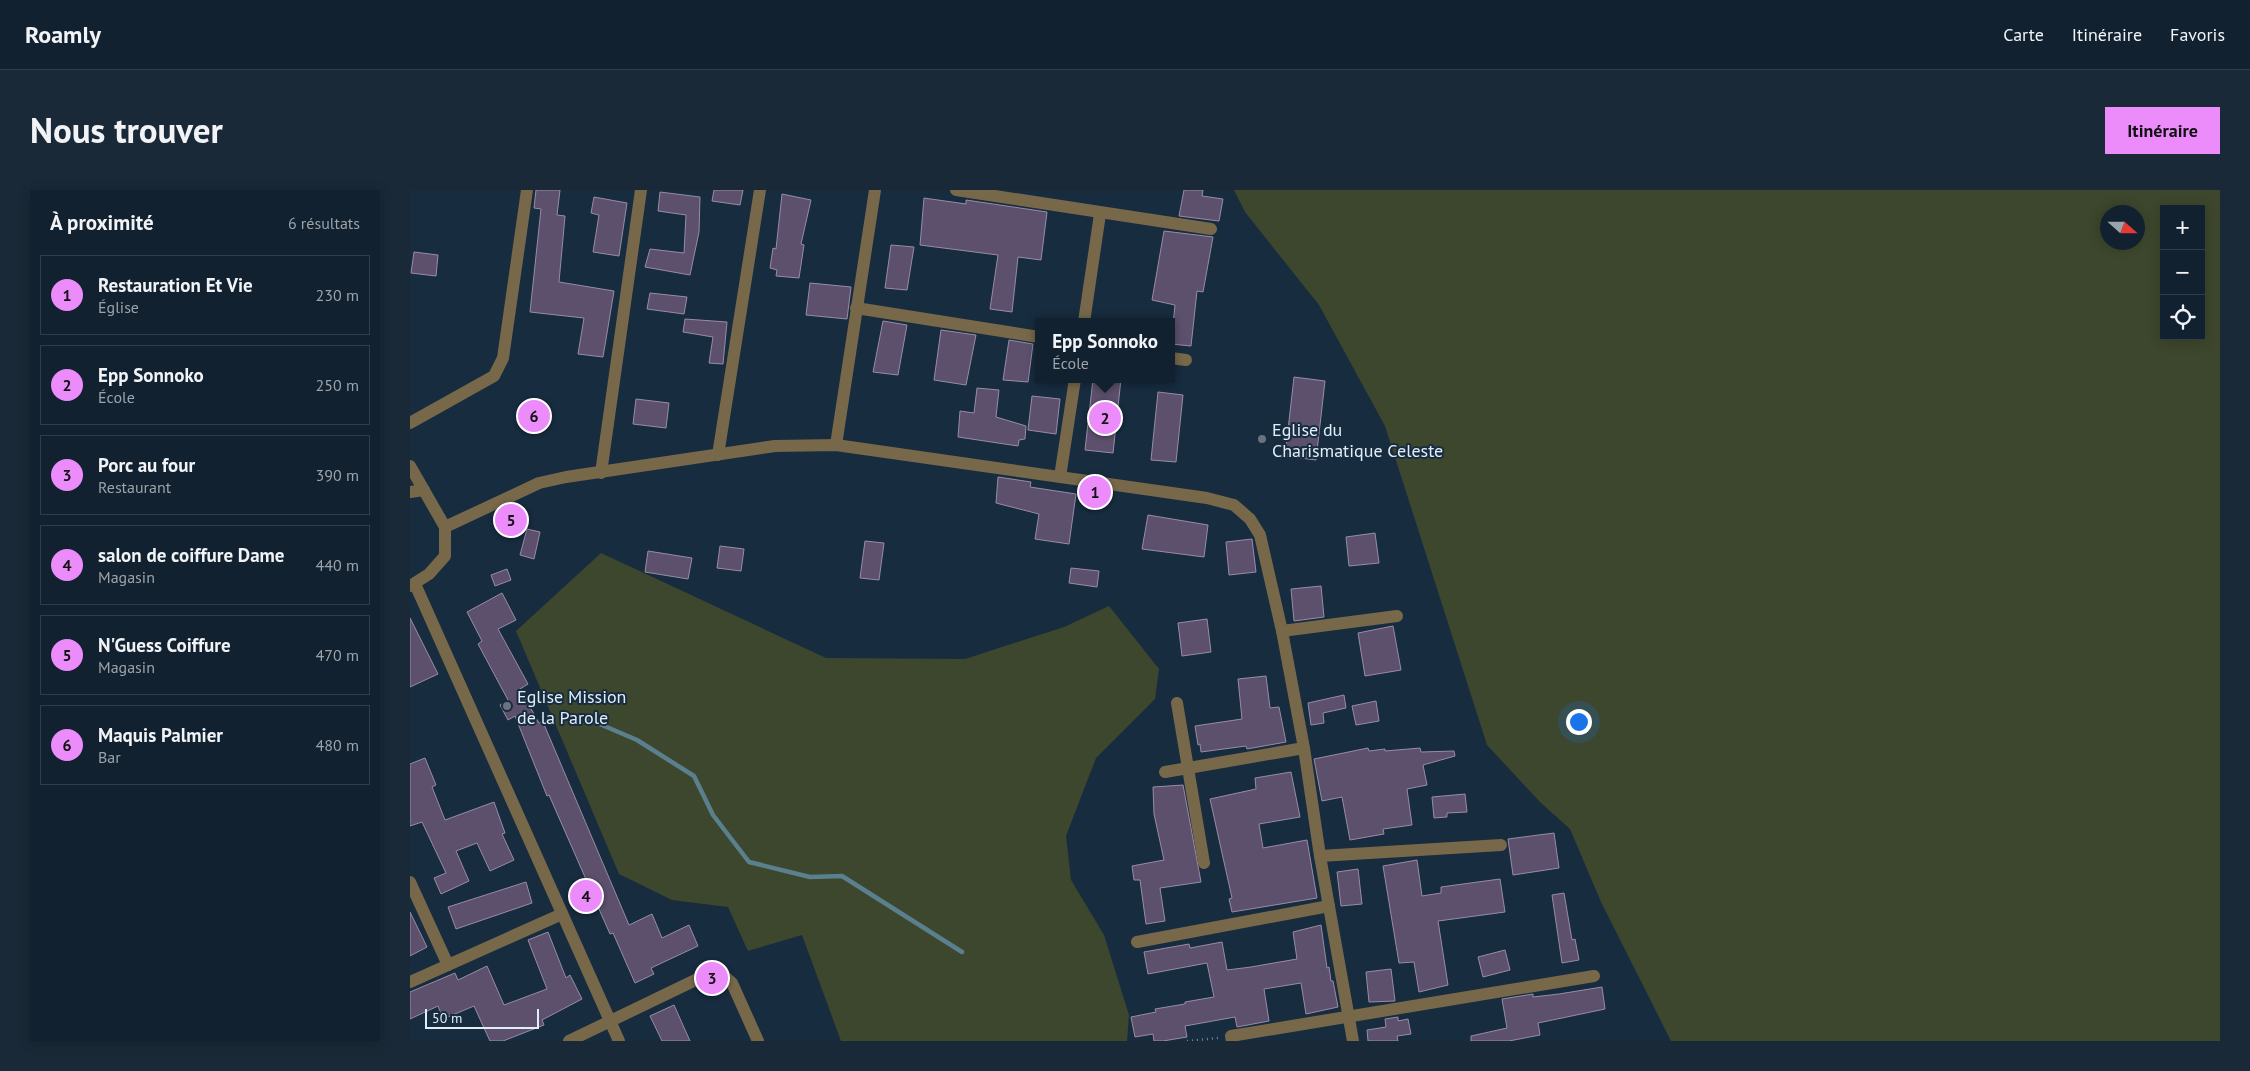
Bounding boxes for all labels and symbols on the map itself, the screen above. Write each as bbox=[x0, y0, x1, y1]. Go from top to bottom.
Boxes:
north arrow bbox=[2100, 205, 2145, 250]
pin: 6 bbox=[518, 397, 550, 435]
pin: 2 bbox=[1089, 399, 1121, 437]
place label: Eglise du Charismatique Celeste bbox=[1272, 418, 1443, 462]
marker: Eglise du Charismatique Celeste bbox=[1256, 433, 1268, 445]
pin: 1 bbox=[1079, 473, 1111, 511]
pin: 5 bbox=[495, 501, 527, 539]
place label: Eglise Mission de la Parole bbox=[517, 685, 626, 729]
marker: Eglise Mission de la Parole bbox=[501, 700, 513, 712]
your location bbox=[1566, 709, 1592, 735]
pin: 4 bbox=[570, 877, 602, 915]
pin: 3 bbox=[696, 959, 728, 997]
scale bar bbox=[425, 1006, 539, 1029]

